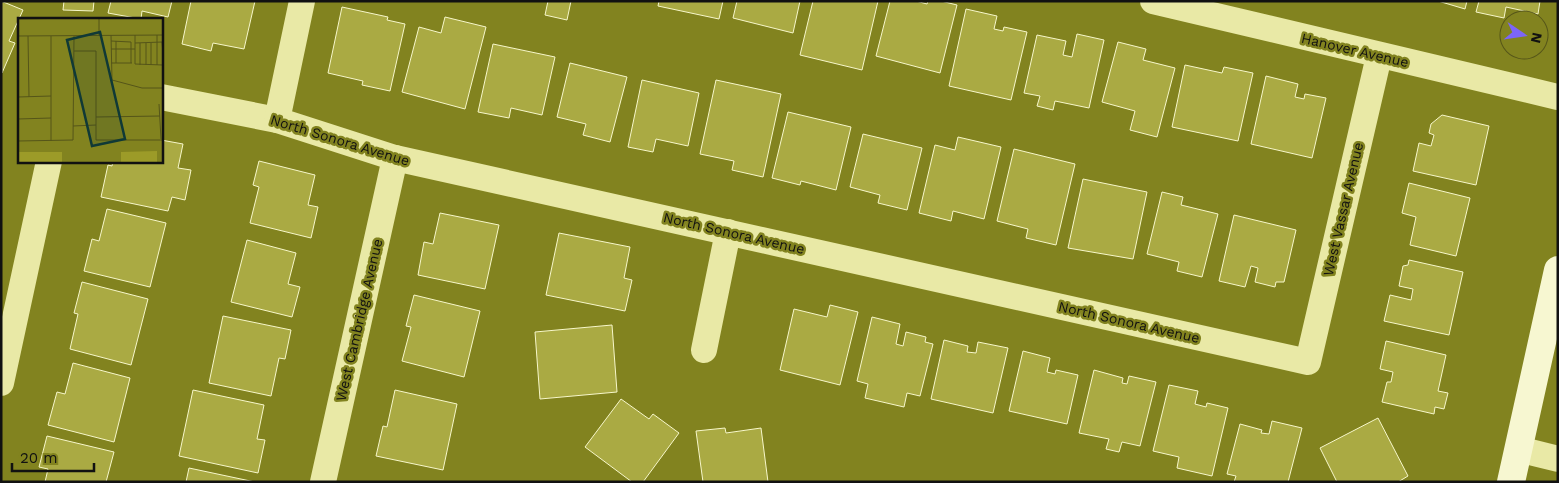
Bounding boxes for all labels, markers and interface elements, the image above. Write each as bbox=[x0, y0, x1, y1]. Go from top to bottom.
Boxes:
north arrow bbox=[1499, 10, 1549, 60]
inset map bbox=[18, 18, 162, 162]
street label: Hanover Avenue bbox=[1300, 30, 1410, 70]
text: N bbox=[1528, 31, 1546, 45]
street label: North Sonora Avenue bbox=[269, 111, 411, 169]
street label: West Vassar Avenue bbox=[1320, 141, 1366, 277]
street label: North Sonora Avenue bbox=[662, 209, 806, 257]
street label: West Cambridge Avenue bbox=[333, 237, 385, 403]
street label: North Sonora Avenue bbox=[1057, 298, 1201, 346]
scale bar bbox=[12, 440, 95, 472]
text: 20 m bbox=[20, 449, 58, 467]

